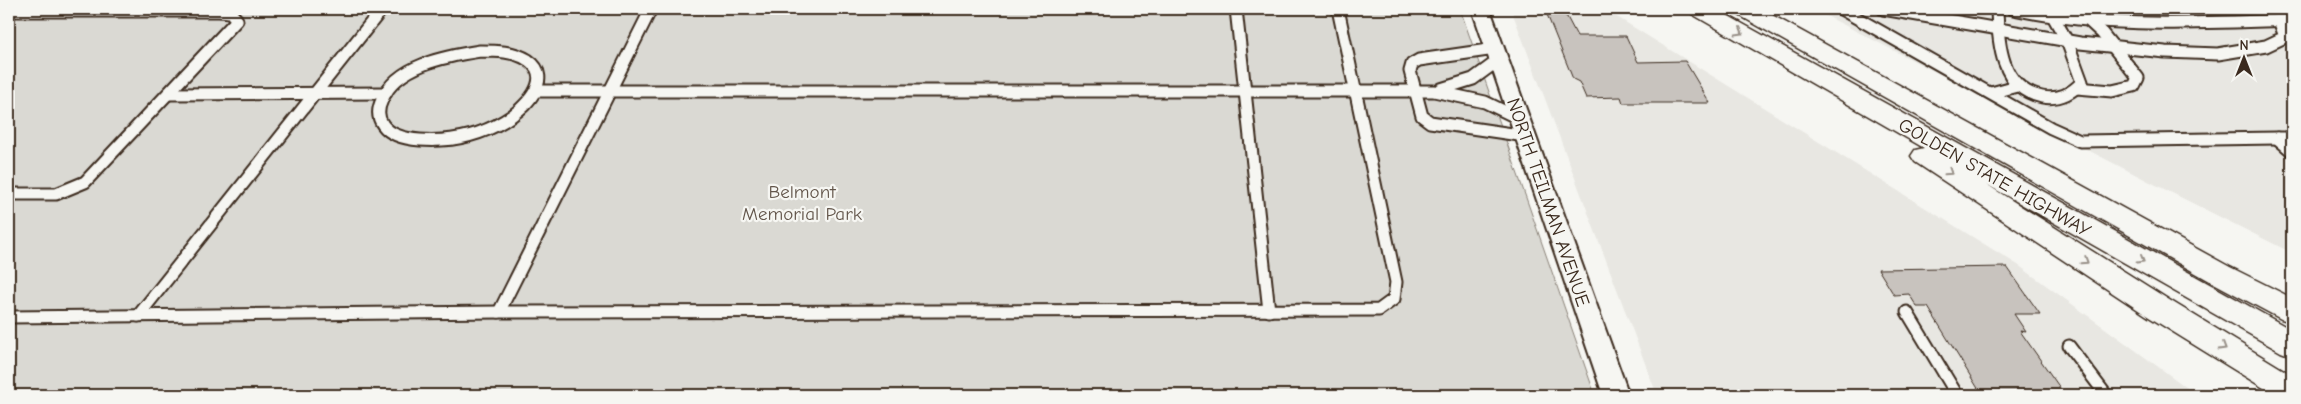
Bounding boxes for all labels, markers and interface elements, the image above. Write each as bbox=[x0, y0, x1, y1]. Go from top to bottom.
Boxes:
one-way arrow bbox=[1734, 25, 1743, 35]
north arrow bbox=[2218, 32, 2268, 82]
text: N bbox=[2239, 37, 2249, 54]
street label: NORTH TEILMAN AVENUE bbox=[1502, 95, 1594, 310]
street label: GOLDEN STATE HIGHWAY bbox=[1894, 114, 2095, 242]
one-way arrow bbox=[1943, 166, 1952, 176]
park label: Belmont Memorial Park bbox=[742, 181, 863, 225]
one-way arrow bbox=[2136, 254, 2145, 264]
one-way arrow bbox=[2079, 255, 2089, 264]
one-way arrow bbox=[2217, 341, 2226, 351]

